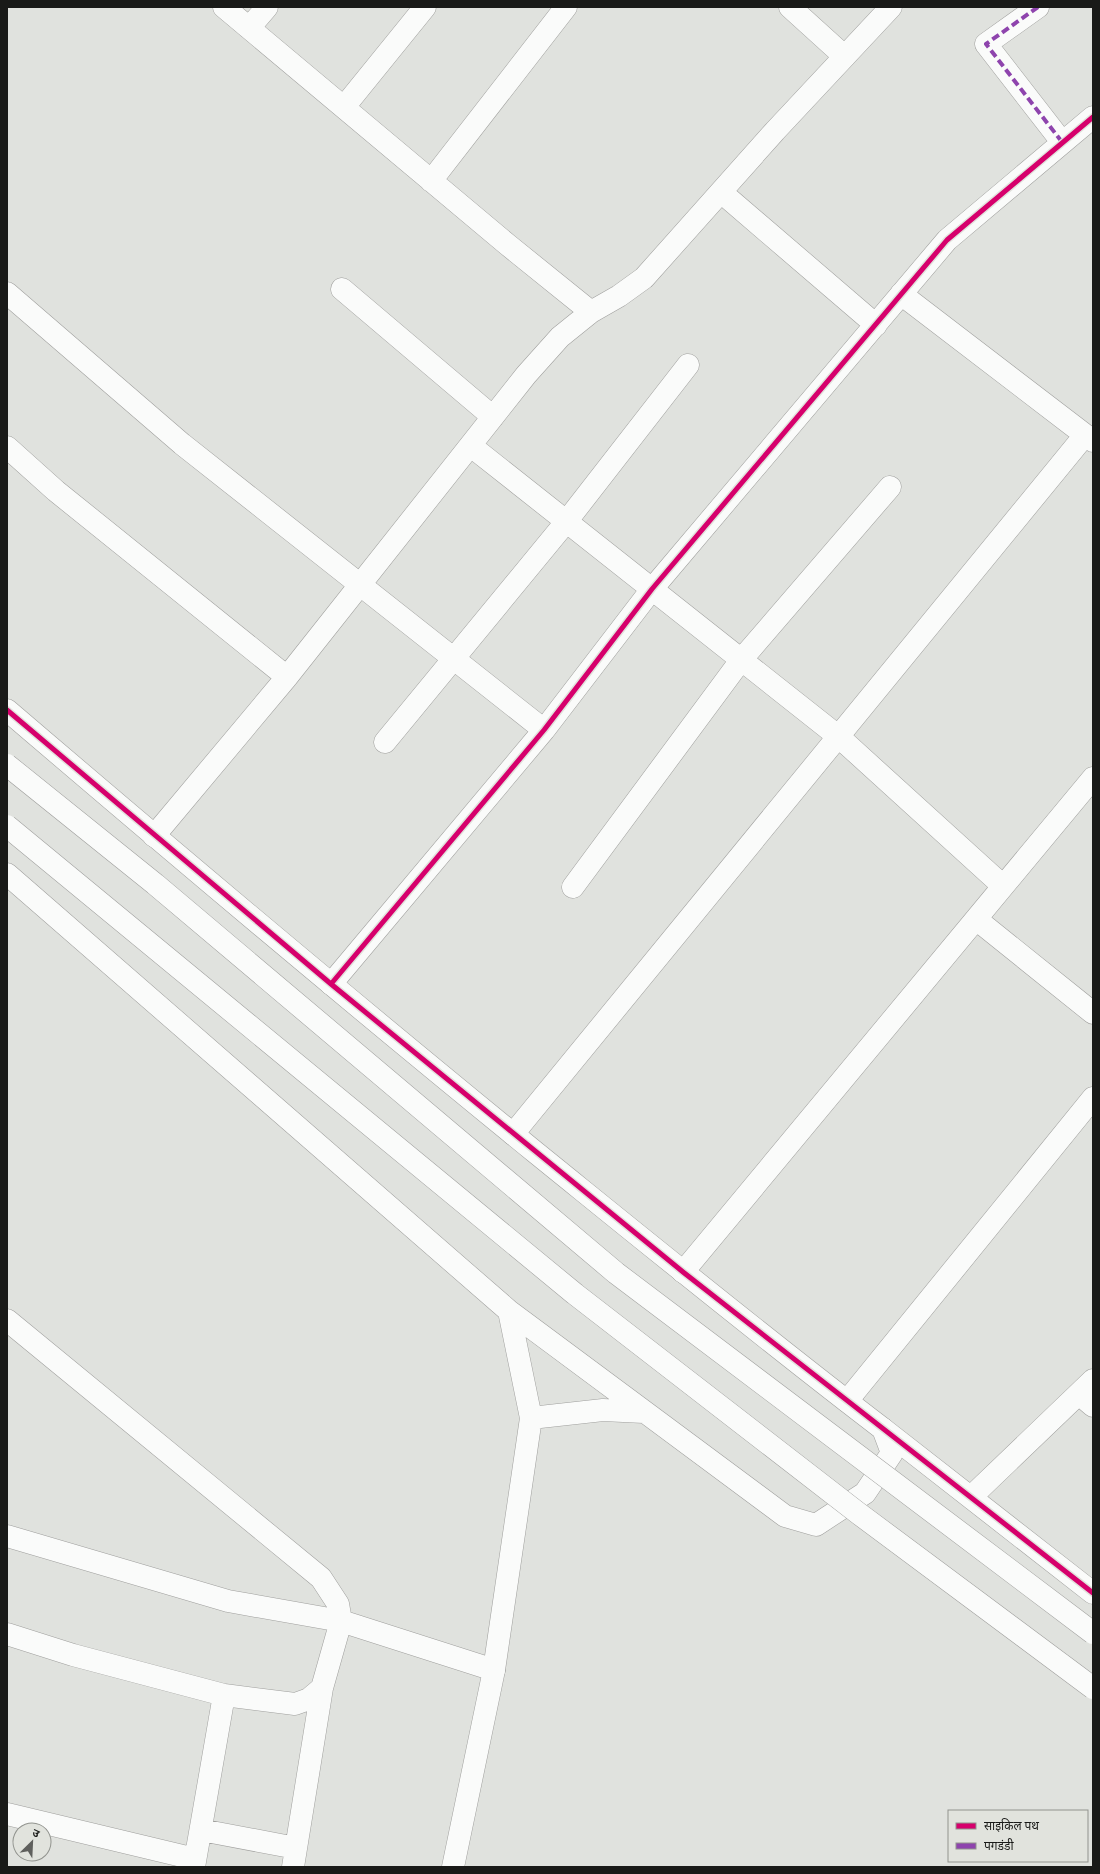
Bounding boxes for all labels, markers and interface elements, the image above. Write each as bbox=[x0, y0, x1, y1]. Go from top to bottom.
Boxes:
legend bbox=[948, 1810, 1088, 1862]
text: साइकिल पथ bbox=[984, 1818, 1039, 1833]
north arrow bbox=[12, 1822, 52, 1862]
text: उ bbox=[30, 1826, 42, 1841]
text: पगडंडी bbox=[984, 1838, 1014, 1853]

